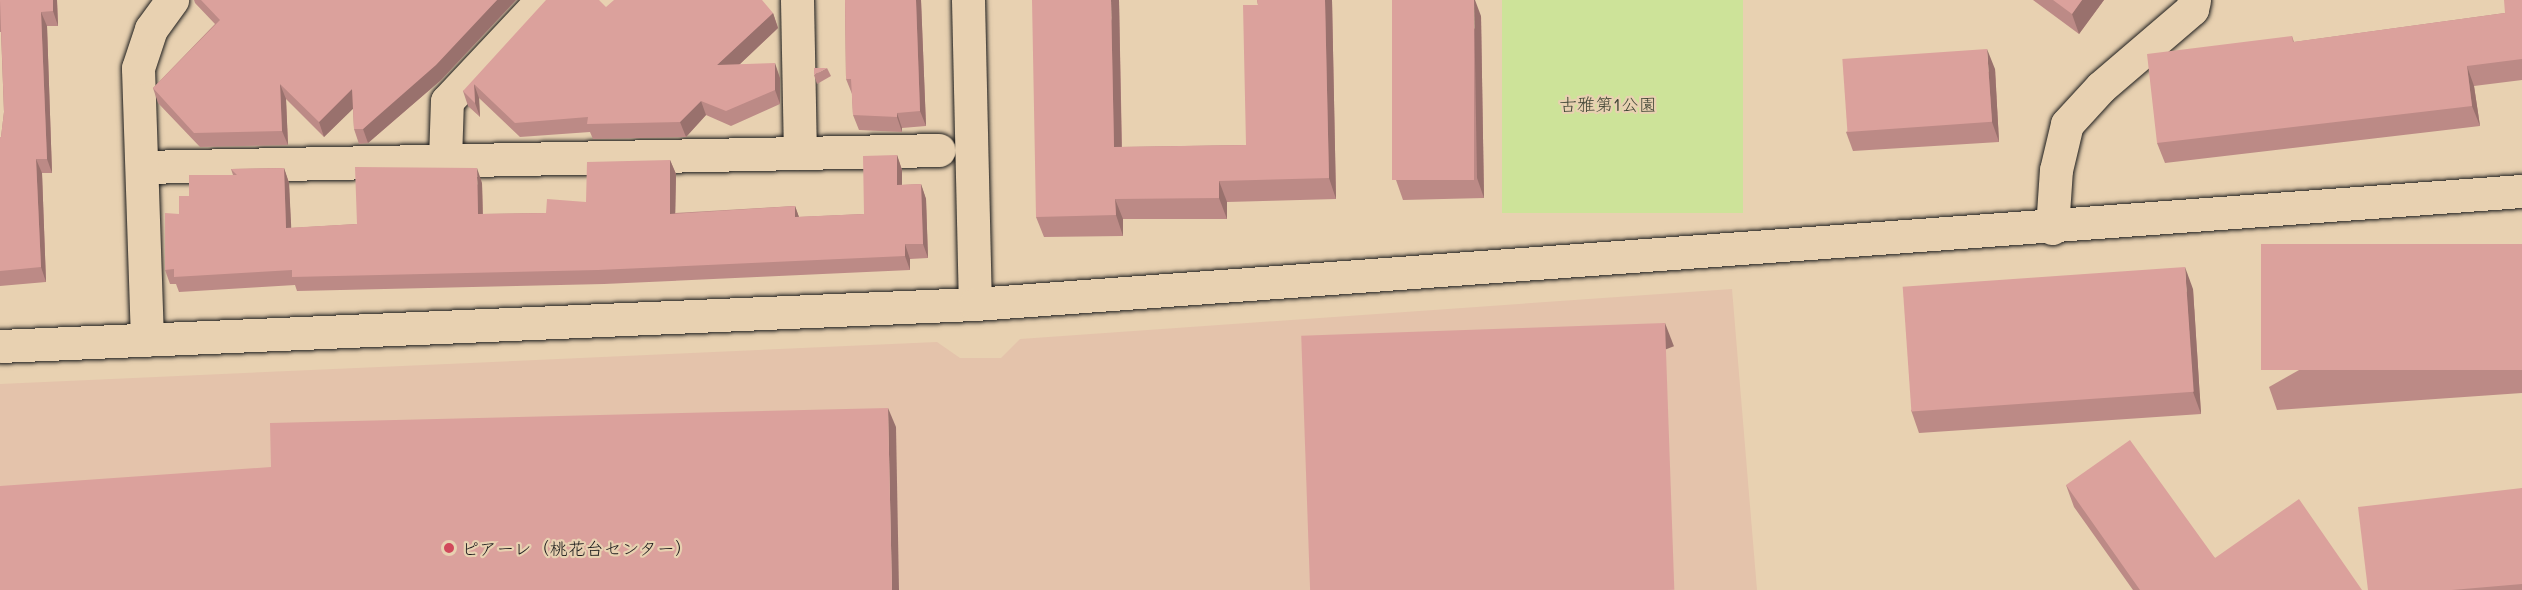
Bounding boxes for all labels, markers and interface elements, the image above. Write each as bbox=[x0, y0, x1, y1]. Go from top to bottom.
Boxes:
park label: 古雅第1公園 bbox=[1559, 93, 1657, 115]
place label: ピアーレ（桃花台センター） bbox=[461, 537, 694, 559]
marker: ピアーレ（桃花台センター） bbox=[442, 541, 456, 555]

